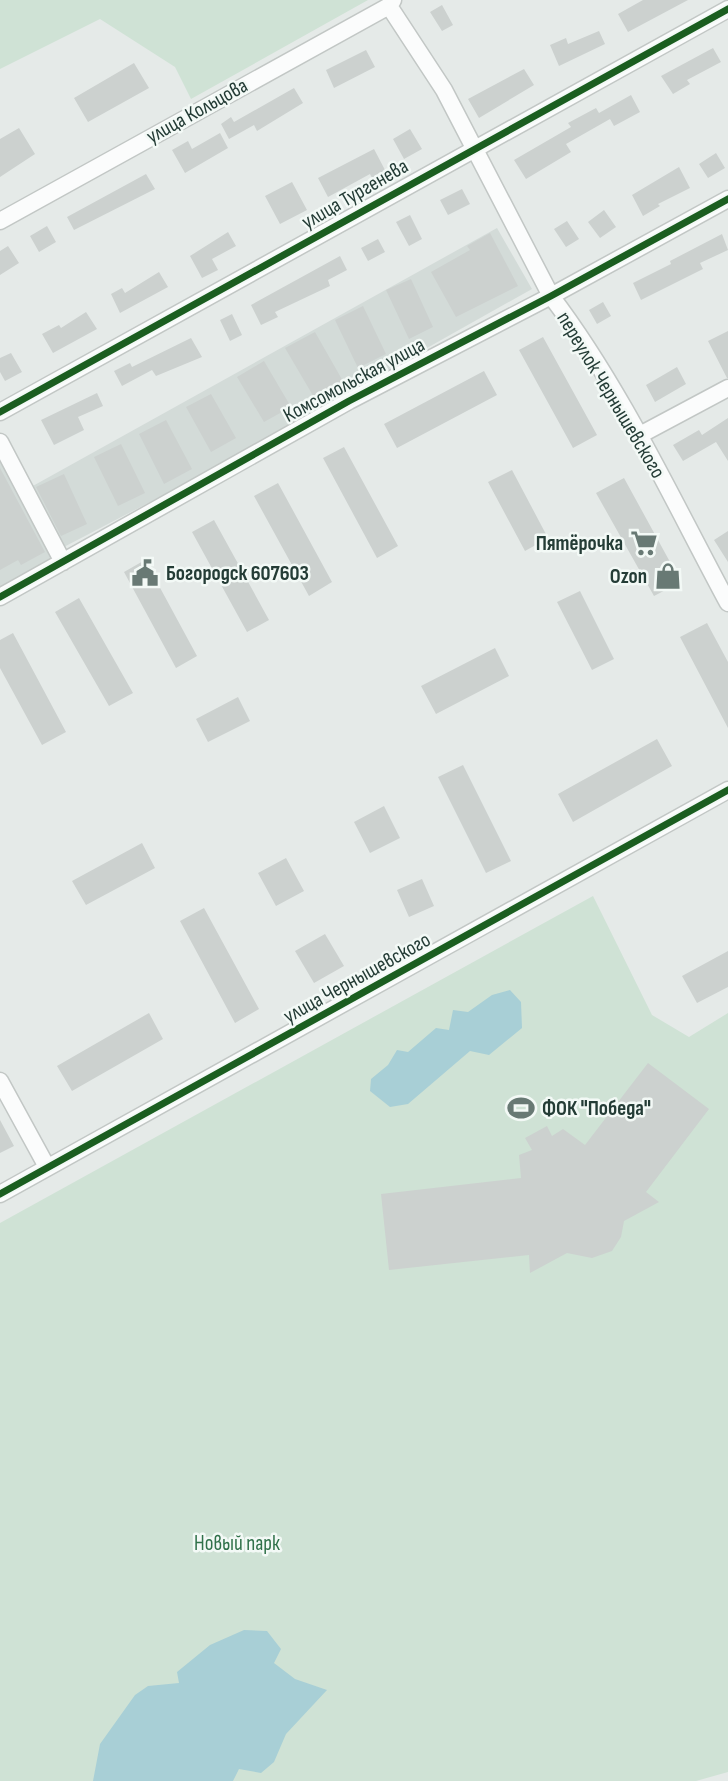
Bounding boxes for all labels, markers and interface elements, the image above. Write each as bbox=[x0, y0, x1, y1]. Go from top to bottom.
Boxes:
street label: улица Кольцова bbox=[142, 73, 252, 149]
street label: улица Тургенева bbox=[297, 153, 413, 235]
street label: переулок Чернышевского bbox=[551, 307, 671, 483]
street label: Комсомольская улица bbox=[279, 332, 429, 428]
supermarket icon: Пятёрочка bbox=[629, 528, 659, 558]
place label: Пятёрочка bbox=[536, 531, 623, 556]
public building icon: Богородск 607603 bbox=[130, 558, 160, 588]
place label: Богородск 607603 bbox=[166, 561, 309, 586]
shop icon: Ozon bbox=[653, 561, 683, 591]
place label: Ozon bbox=[610, 564, 647, 589]
street label: улица Чернышевского bbox=[279, 927, 435, 1029]
sports icon: ФОК "Победа" bbox=[506, 1093, 536, 1123]
place label: ФОК "Победа" bbox=[542, 1096, 651, 1121]
park label: Новый парк bbox=[194, 1531, 280, 1556]

